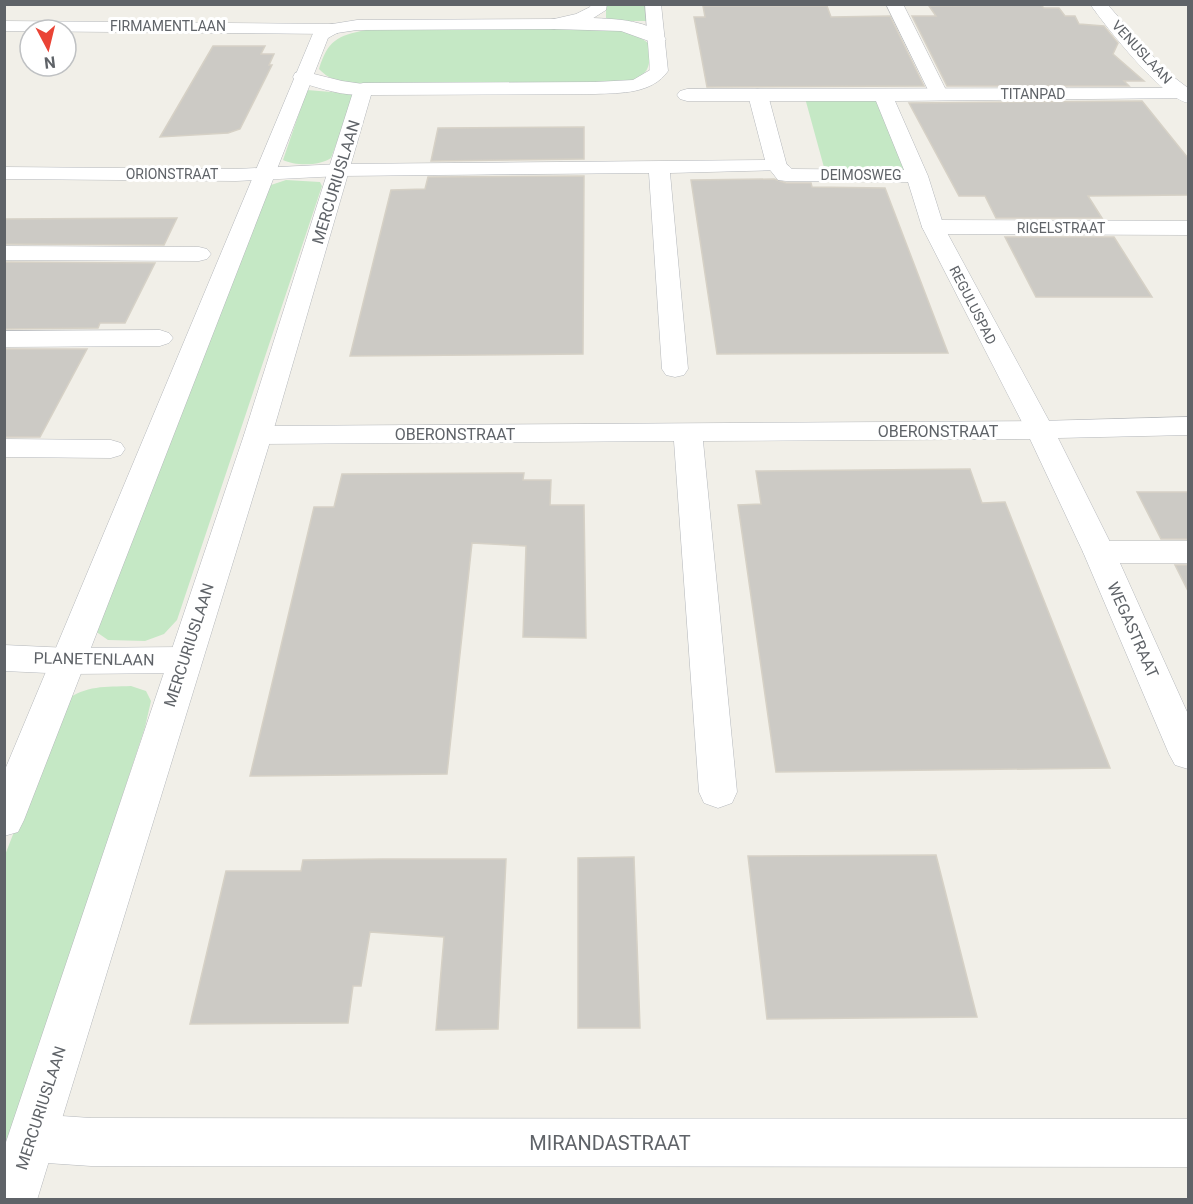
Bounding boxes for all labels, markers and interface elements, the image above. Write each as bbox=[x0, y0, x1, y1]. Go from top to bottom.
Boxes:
street label: VENUSLAAN bbox=[1109, 17, 1175, 87]
north arrow bbox=[18, 18, 78, 78]
street label: FIRMAMENTLAAN bbox=[110, 18, 226, 34]
text: N bbox=[43, 52, 57, 73]
street label: TITANPAD bbox=[1000, 86, 1066, 102]
street label: MERCURIUSLAAN bbox=[308, 118, 364, 246]
street label: ORIONSTRAAT bbox=[126, 166, 219, 182]
street label: DEIMOSWEG bbox=[820, 167, 902, 183]
street label: RIGELSTRAAT bbox=[1017, 220, 1106, 236]
street label: REGULUSPAD bbox=[946, 263, 1000, 347]
street label: OBERONSTRAAT bbox=[878, 422, 999, 441]
street label: OBERONSTRAAT bbox=[395, 425, 516, 444]
street label: WEGASTRAAT bbox=[1103, 579, 1163, 681]
street label: MERCURIUSLAAN bbox=[160, 581, 218, 709]
street label: PLANETENLAAN bbox=[33, 648, 155, 670]
street label: MERCURIUSLAAN bbox=[12, 1044, 70, 1172]
street label: MIRANDASTRAAT bbox=[529, 1131, 691, 1155]

